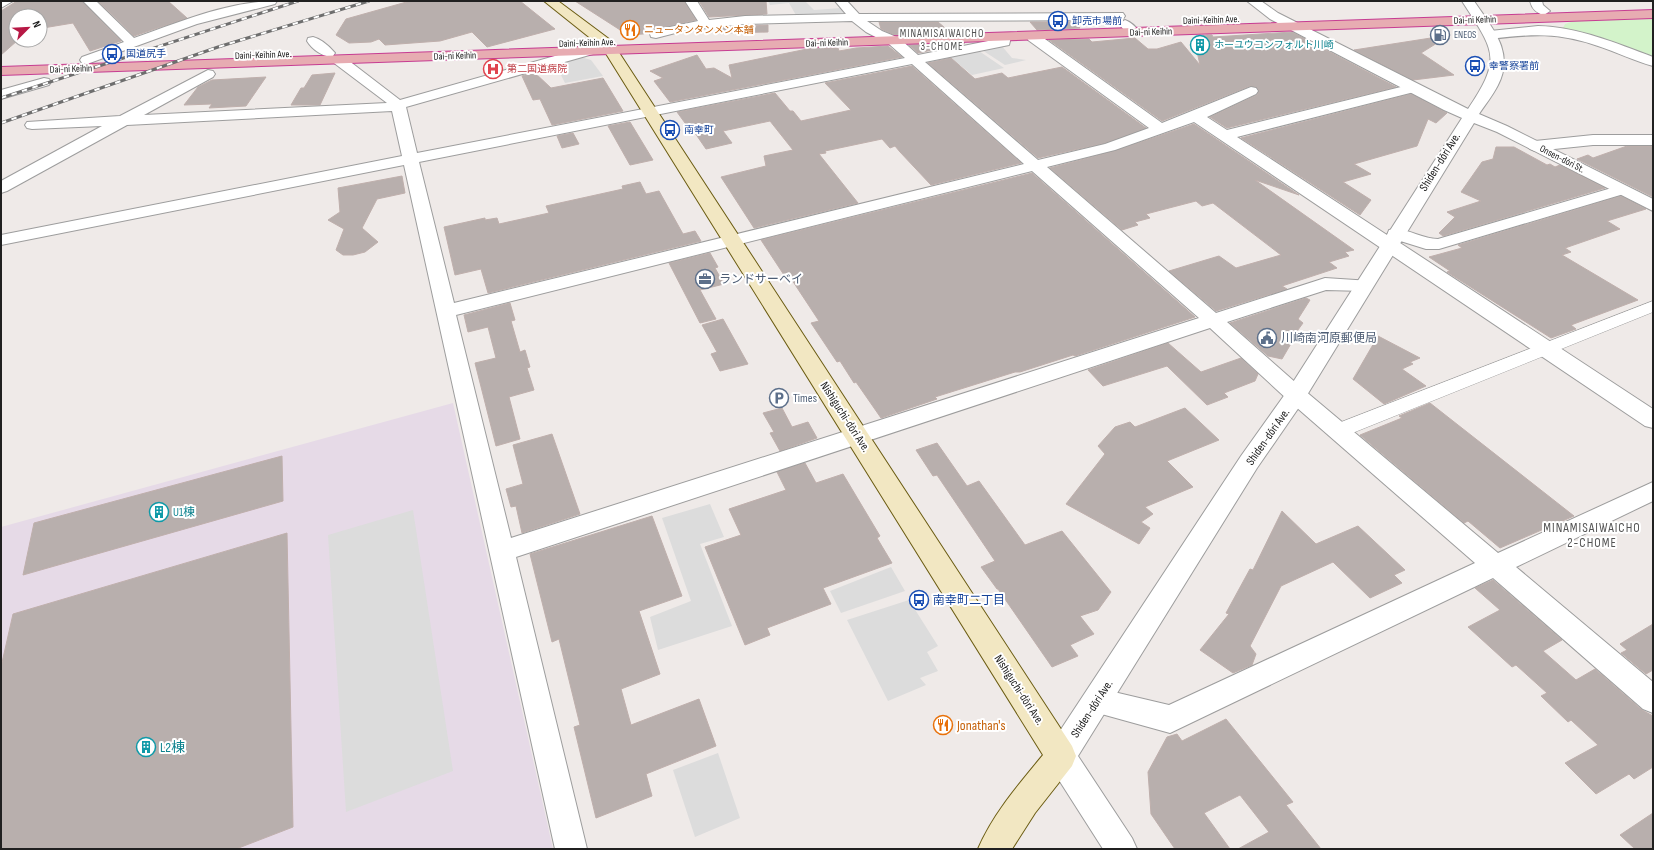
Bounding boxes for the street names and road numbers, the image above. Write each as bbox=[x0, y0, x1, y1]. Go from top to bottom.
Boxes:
street label: Daini-Keihin Ave. bbox=[1183, 13, 1240, 27]
street label: Dai-ni Keihin bbox=[1453, 13, 1497, 27]
street label: Dai-ni Keihin bbox=[1129, 25, 1173, 39]
street label: Daini-Keihin Ave. bbox=[559, 36, 616, 50]
street label: Dai-ni Keihin bbox=[805, 36, 849, 50]
street label: Daini-Keihin Ave. bbox=[235, 48, 292, 62]
street label: Dai-ni Keihin bbox=[433, 49, 477, 63]
street label: Dai-ni Keihin bbox=[49, 62, 93, 76]
street label: Shiden-dōri Ave. bbox=[1416, 130, 1464, 194]
street label: Onsen-dōri St. bbox=[1538, 143, 1587, 175]
street label: Nishiguchi-dōri Ave. bbox=[817, 379, 873, 455]
street label: Shiden-dōri Ave. bbox=[1243, 406, 1293, 468]
street label: Nishiguchi-dōri Ave. bbox=[991, 652, 1047, 728]
street label: Shiden-dōri Ave. bbox=[1068, 677, 1116, 741]

